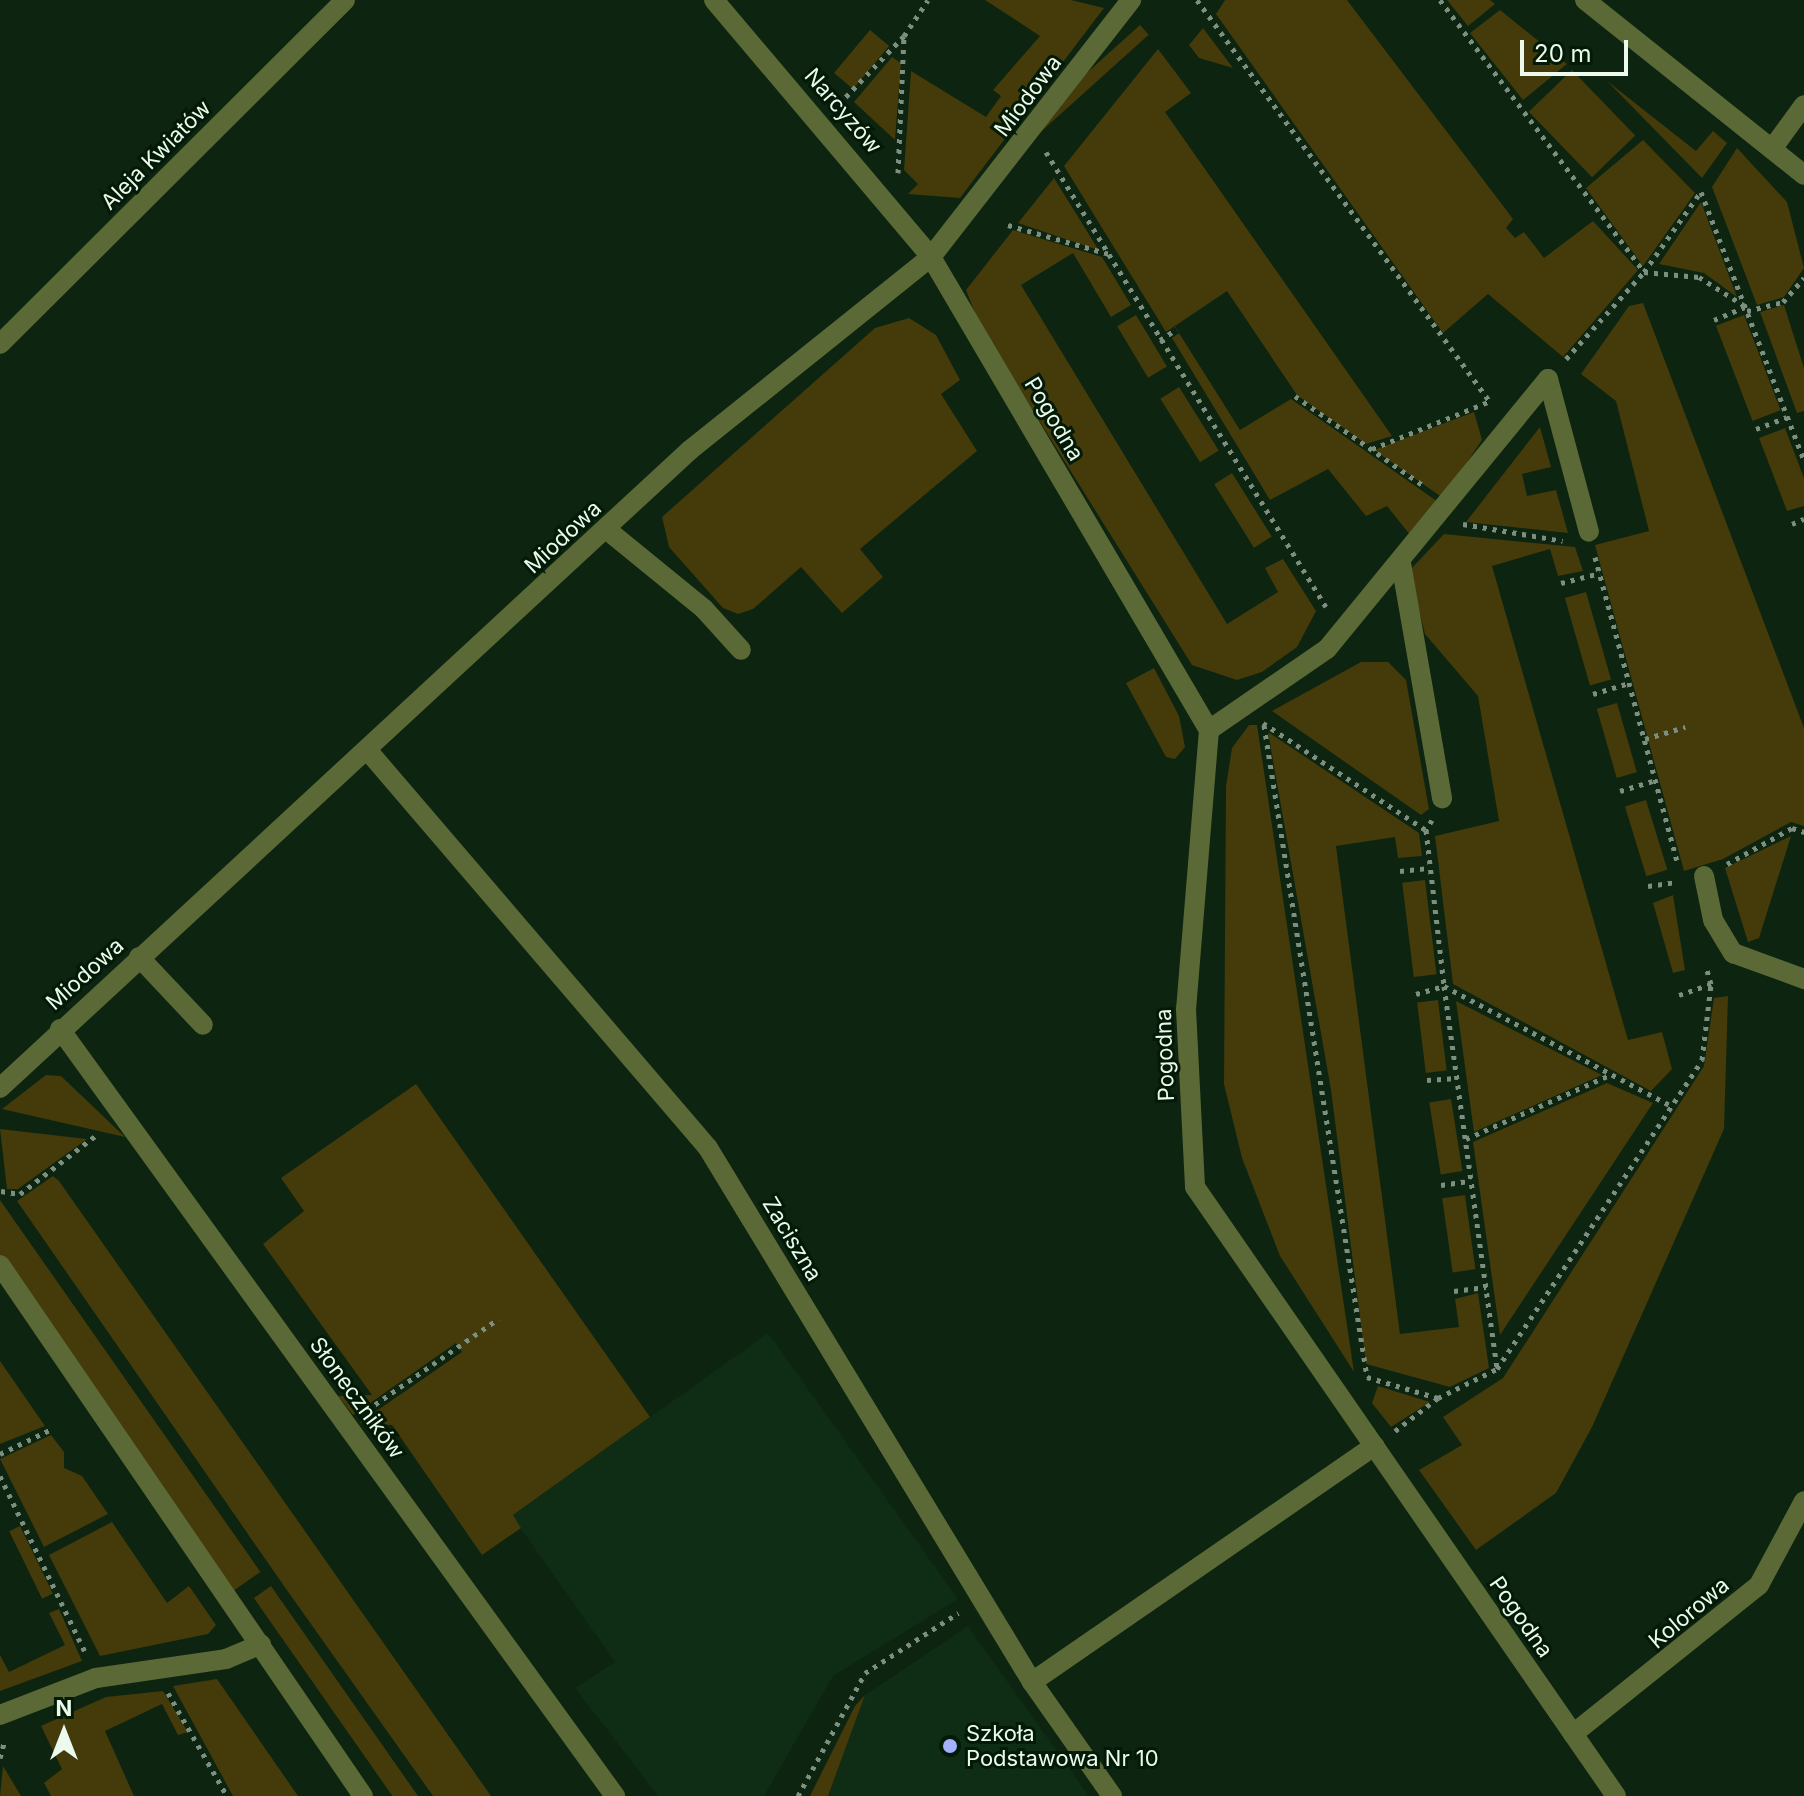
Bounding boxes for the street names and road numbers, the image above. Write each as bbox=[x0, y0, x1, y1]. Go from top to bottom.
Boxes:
street label: Miodowa bbox=[989, 50, 1067, 142]
street label: Narcyzów bbox=[799, 63, 887, 159]
street label: Aleja Kwiatów bbox=[96, 95, 216, 215]
street label: Pogodna bbox=[1019, 373, 1089, 465]
street label: Miodowa bbox=[519, 495, 607, 579]
street label: Miodowa bbox=[41, 932, 129, 1016]
street label: Pogodna bbox=[1150, 1008, 1180, 1102]
street label: Zaciszna bbox=[757, 1192, 827, 1286]
street label: Słoneczników bbox=[304, 1332, 410, 1464]
street label: Pogodna bbox=[1484, 1571, 1558, 1663]
street label: Kolorowa bbox=[1643, 1572, 1735, 1654]

